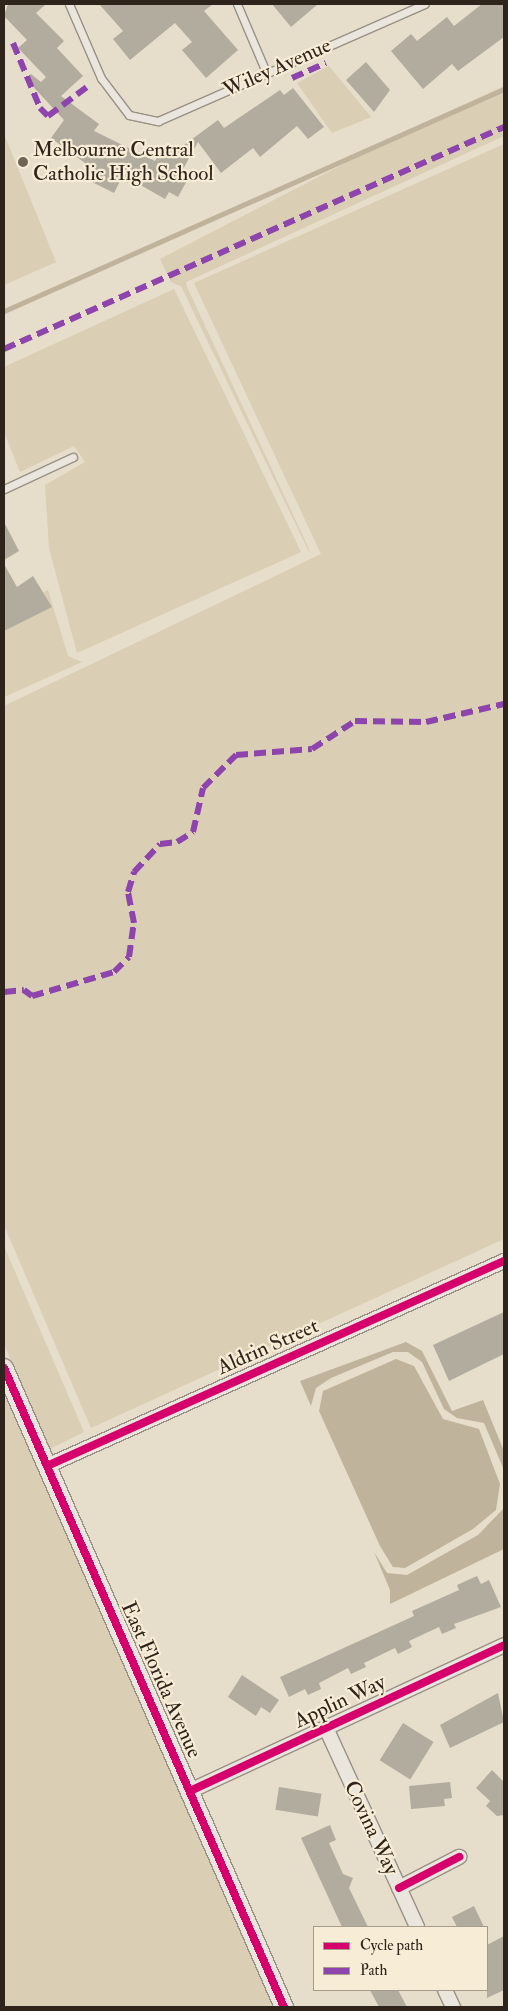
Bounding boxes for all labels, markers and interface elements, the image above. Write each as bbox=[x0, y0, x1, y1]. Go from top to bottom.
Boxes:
street label: Wiley Avenue bbox=[219, 33, 335, 103]
place label: Melbourne Central Catholic High School bbox=[33, 137, 214, 187]
marker: Melbourne Central Catholic High School bbox=[17, 156, 29, 168]
street label: Aldrin Street bbox=[213, 1313, 323, 1381]
street label: East Florida Avenue bbox=[115, 1598, 207, 1762]
street label: Applin Way bbox=[290, 1670, 390, 1734]
street label: Covina Way bbox=[338, 1777, 404, 1879]
legend bbox=[313, 1926, 488, 1991]
text: Cycle path bbox=[360, 1936, 423, 1955]
text: Path bbox=[360, 1961, 387, 1980]

